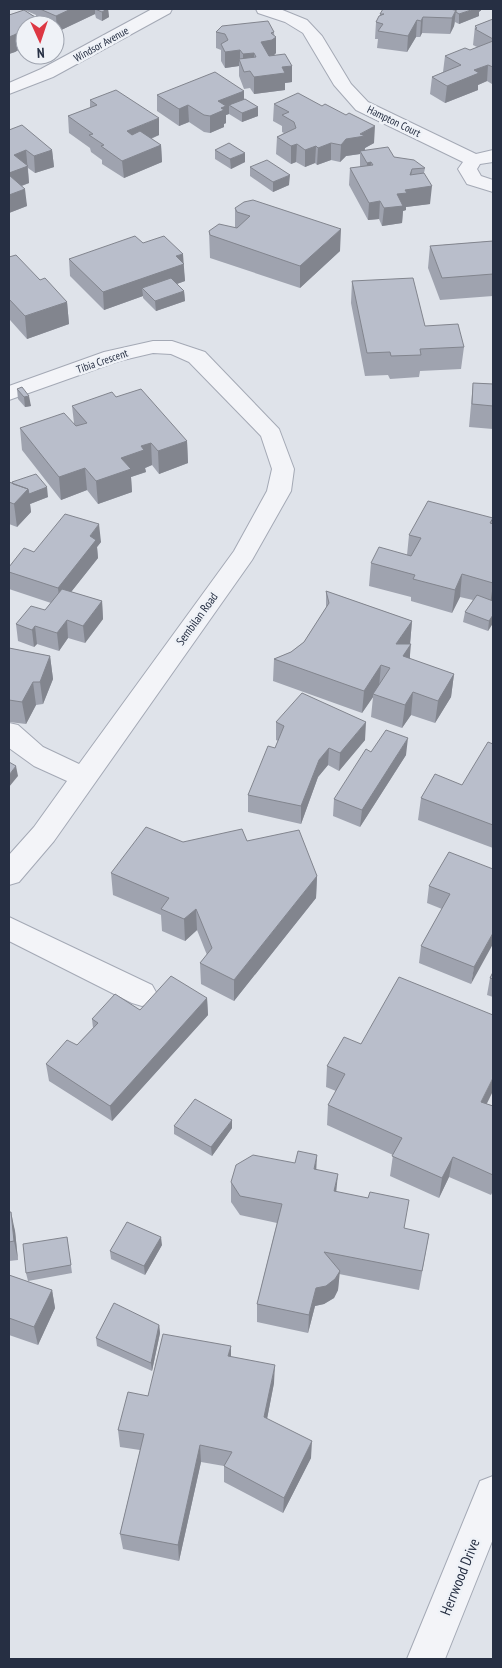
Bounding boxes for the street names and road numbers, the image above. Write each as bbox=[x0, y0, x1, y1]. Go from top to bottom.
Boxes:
street label: Windsor Avenue bbox=[71, 23, 131, 65]
street label: Hampton Court bbox=[365, 102, 423, 140]
street label: Tibia Crescent bbox=[74, 346, 130, 376]
street label: Sembilan Road bbox=[172, 589, 221, 648]
street label: Herrwood Drive bbox=[436, 1536, 484, 1618]

